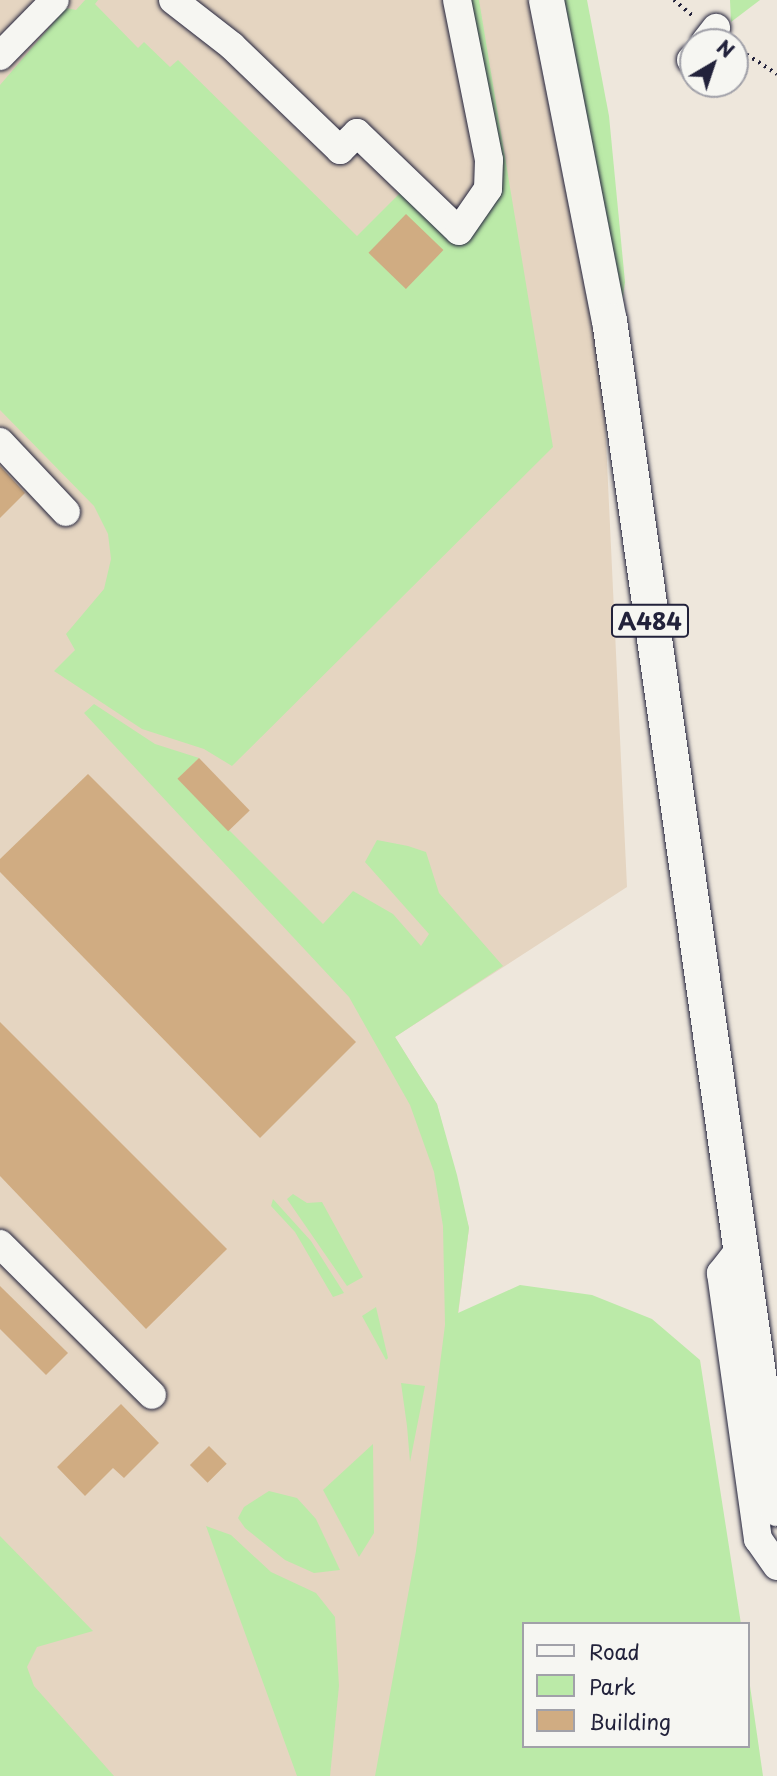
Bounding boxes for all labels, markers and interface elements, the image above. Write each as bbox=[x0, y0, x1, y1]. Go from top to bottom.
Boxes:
north arrow bbox=[679, 28, 749, 98]
text: N bbox=[711, 33, 741, 64]
road number: A484 bbox=[610, 601, 690, 640]
legend bbox=[522, 1622, 749, 1748]
text: Road bbox=[589, 1635, 640, 1667]
text: Park bbox=[589, 1670, 636, 1702]
text: Building bbox=[589, 1705, 671, 1737]

